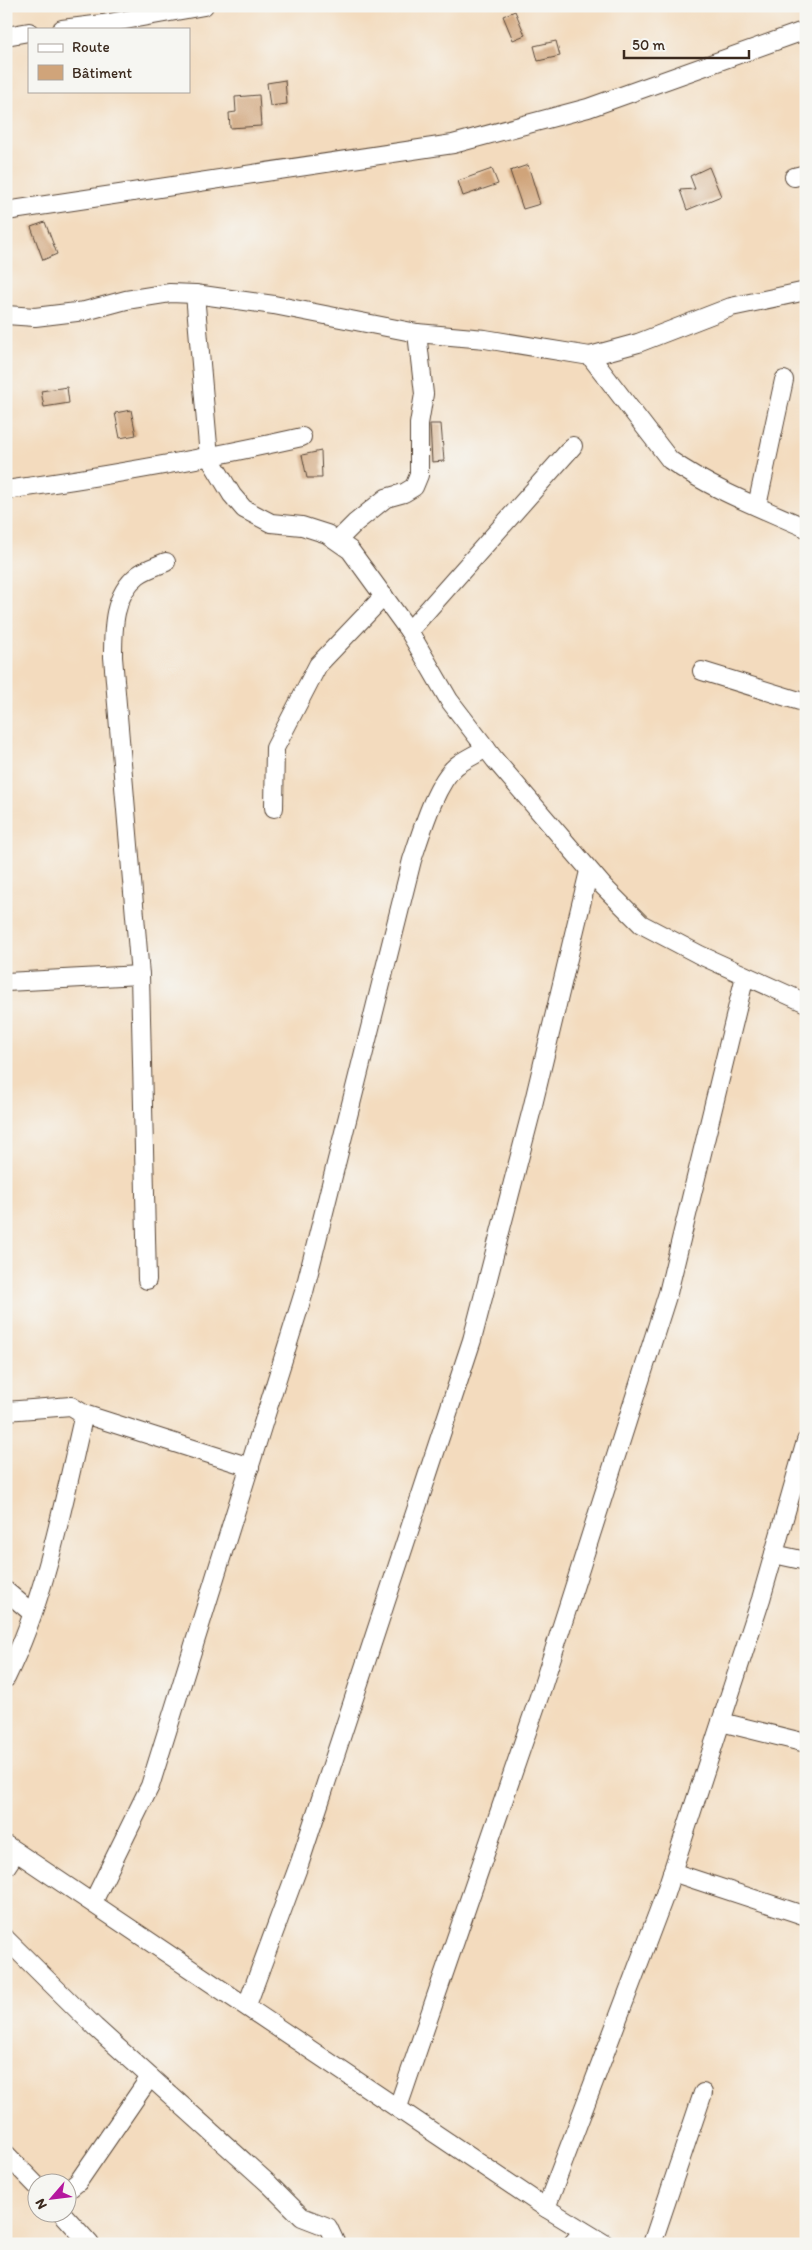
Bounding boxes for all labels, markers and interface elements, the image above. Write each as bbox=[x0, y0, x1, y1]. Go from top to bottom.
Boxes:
legend bbox=[28, 28, 190, 92]
scale bar bbox=[624, 28, 750, 60]
text: 50 m bbox=[632, 36, 665, 54]
text: Route bbox=[72, 38, 110, 56]
text: Bâtiment bbox=[72, 64, 133, 82]
north arrow bbox=[28, 2172, 78, 2222]
text: N bbox=[31, 2196, 51, 2212]

